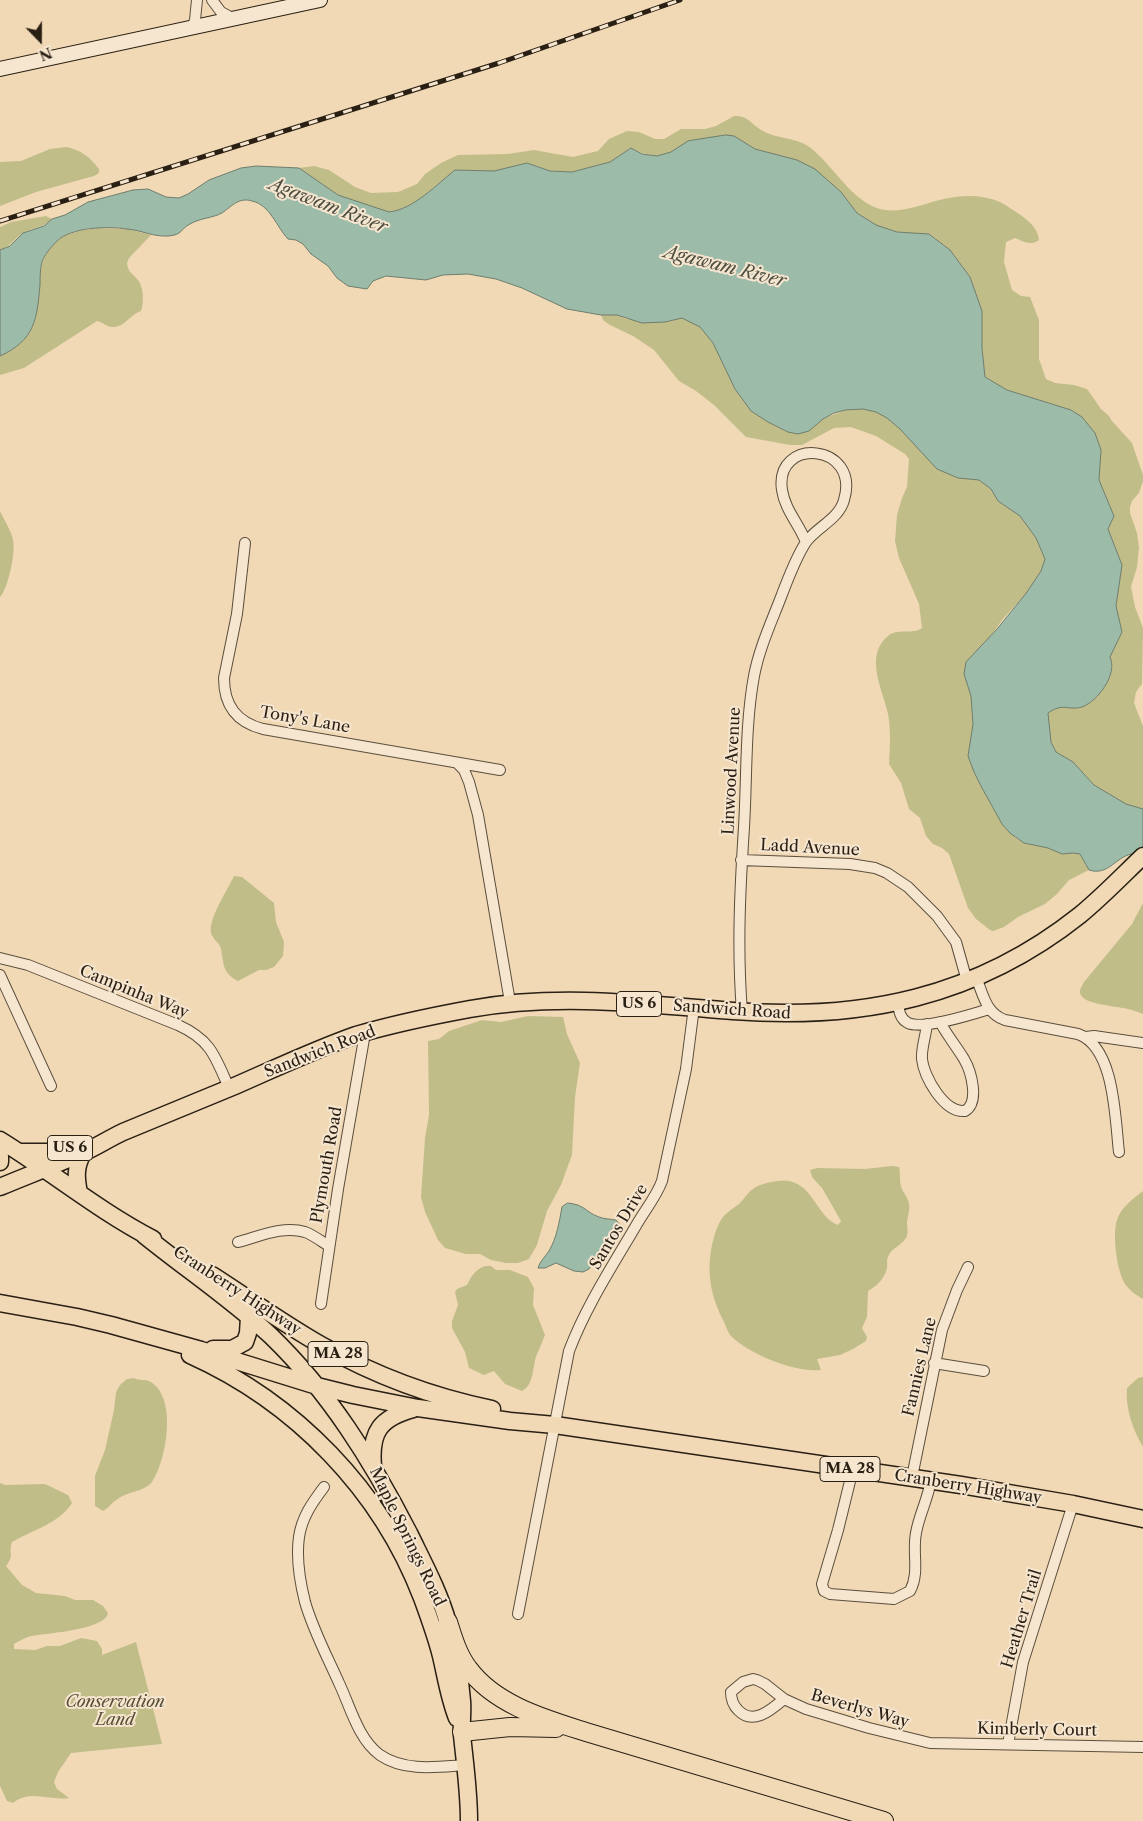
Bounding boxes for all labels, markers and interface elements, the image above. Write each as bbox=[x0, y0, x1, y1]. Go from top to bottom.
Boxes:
north arrow bbox=[15, 15, 65, 65]
text: N bbox=[37, 43, 55, 65]
water label: Agawam River bbox=[266, 174, 390, 238]
water label: Agawam River bbox=[662, 241, 788, 293]
street label: Tony's Lane bbox=[258, 703, 352, 737]
street label: Linwood Avenue bbox=[719, 706, 745, 836]
street label: Ladd Avenue bbox=[760, 836, 860, 860]
street label: Campinha Way bbox=[77, 961, 191, 1023]
road number: US 6 bbox=[616, 992, 662, 1016]
street label: Sandwich Road bbox=[673, 996, 791, 1024]
street label: Sandwich Road bbox=[262, 1022, 378, 1082]
street label: Plymouth Road bbox=[307, 1105, 347, 1225]
road number: US 6 bbox=[48, 1136, 92, 1160]
street label: Santos Drive bbox=[586, 1181, 652, 1273]
street label: Cranberry Highway bbox=[169, 1242, 305, 1340]
street label: Fannies Lane bbox=[899, 1316, 941, 1418]
road number: MA 28 bbox=[308, 1342, 368, 1366]
road number: MA 28 bbox=[820, 1456, 880, 1482]
street label: Maple Springs Road bbox=[365, 1464, 449, 1610]
street label: Cranberry Highway bbox=[893, 1466, 1043, 1508]
street label: Heather Trail bbox=[998, 1567, 1046, 1671]
street label: Beverlys Way bbox=[809, 1686, 911, 1732]
park label: Conservation Land bbox=[65, 1692, 165, 1730]
street label: Kimberly Court bbox=[977, 1719, 1097, 1741]

